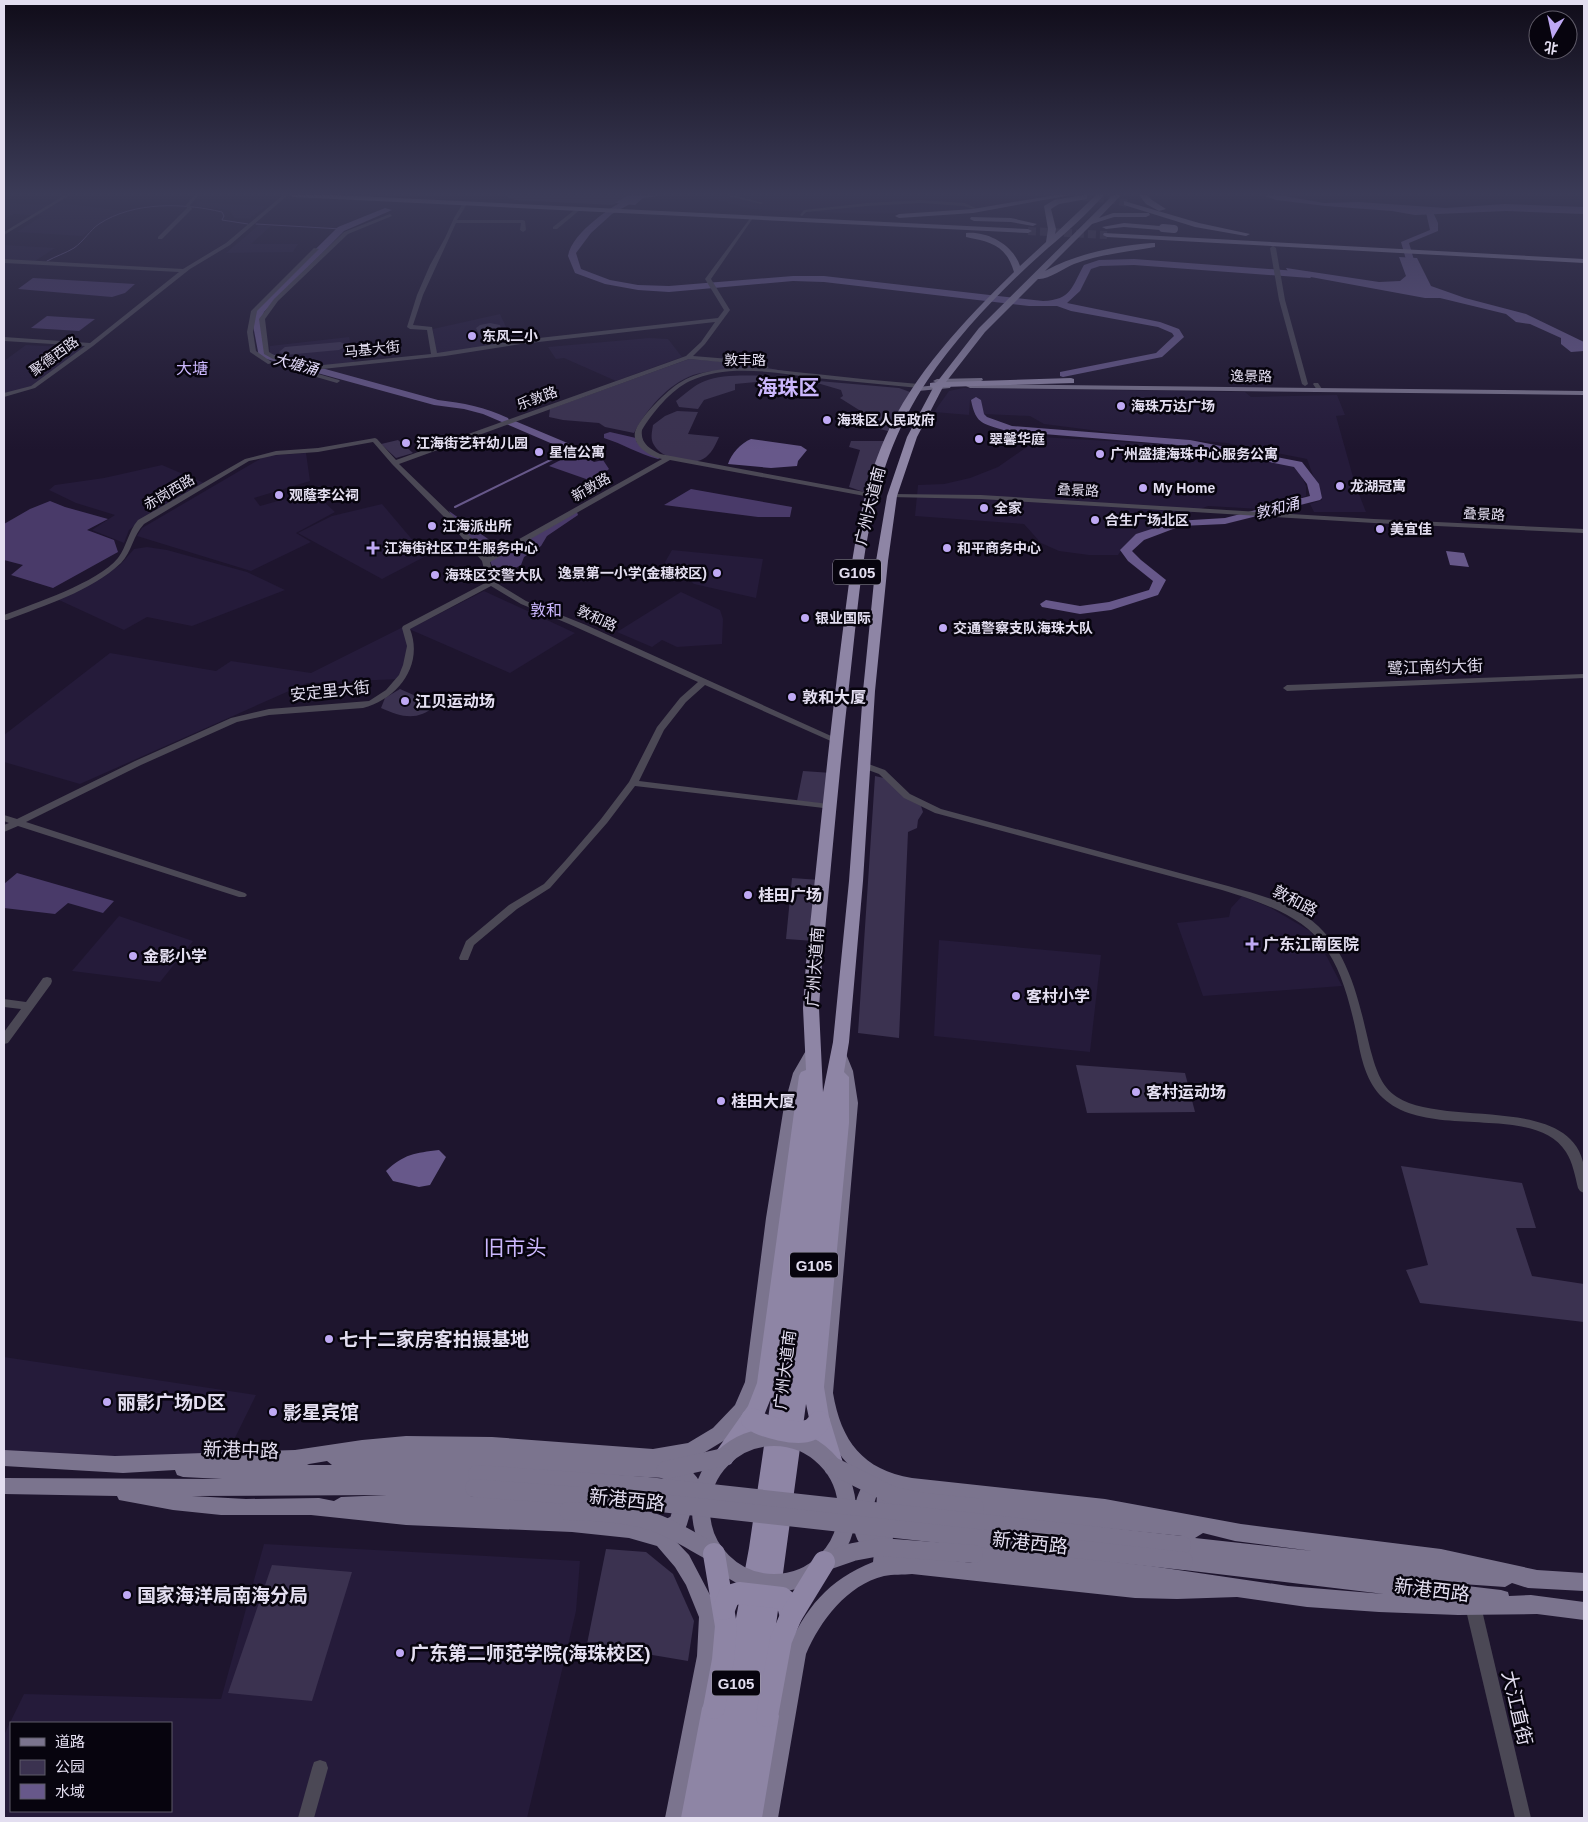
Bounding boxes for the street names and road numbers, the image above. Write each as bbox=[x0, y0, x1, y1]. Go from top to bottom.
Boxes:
street label: 聚德西路 bbox=[27, 333, 81, 379]
street label: 马基大街 bbox=[343, 338, 401, 360]
street label: 敦丰路 bbox=[724, 352, 766, 368]
street label: 逸景路 bbox=[1230, 368, 1272, 384]
street label: 乐敦路 bbox=[515, 383, 559, 413]
street label: 广州大道南 bbox=[852, 465, 888, 547]
street label: 新敦路 bbox=[569, 470, 613, 504]
street label: 赤岗西路 bbox=[141, 471, 197, 513]
street label: 叠景路 bbox=[1057, 481, 1099, 499]
street label: 叠景路 bbox=[1463, 505, 1505, 523]
road number: G105 bbox=[833, 560, 881, 584]
street label: 敦和路 bbox=[575, 602, 619, 634]
street label: 鹭江南约大街 bbox=[1387, 657, 1483, 677]
street label: 安定里大街 bbox=[289, 678, 371, 704]
street label: 敦和路 bbox=[1270, 882, 1320, 920]
street label: 广州大道南 bbox=[804, 926, 826, 1008]
road number: G105 bbox=[790, 1252, 838, 1278]
street label: 广州大道南 bbox=[772, 1329, 798, 1411]
street label: 新港中路 bbox=[203, 1438, 279, 1462]
street label: 新港西路 bbox=[588, 1486, 666, 1514]
street label: 新港西路 bbox=[991, 1529, 1069, 1557]
street label: 新港西路 bbox=[1393, 1575, 1471, 1605]
street label: 大江直街 bbox=[1498, 1669, 1536, 1747]
road number: G105 bbox=[712, 1670, 760, 1696]

